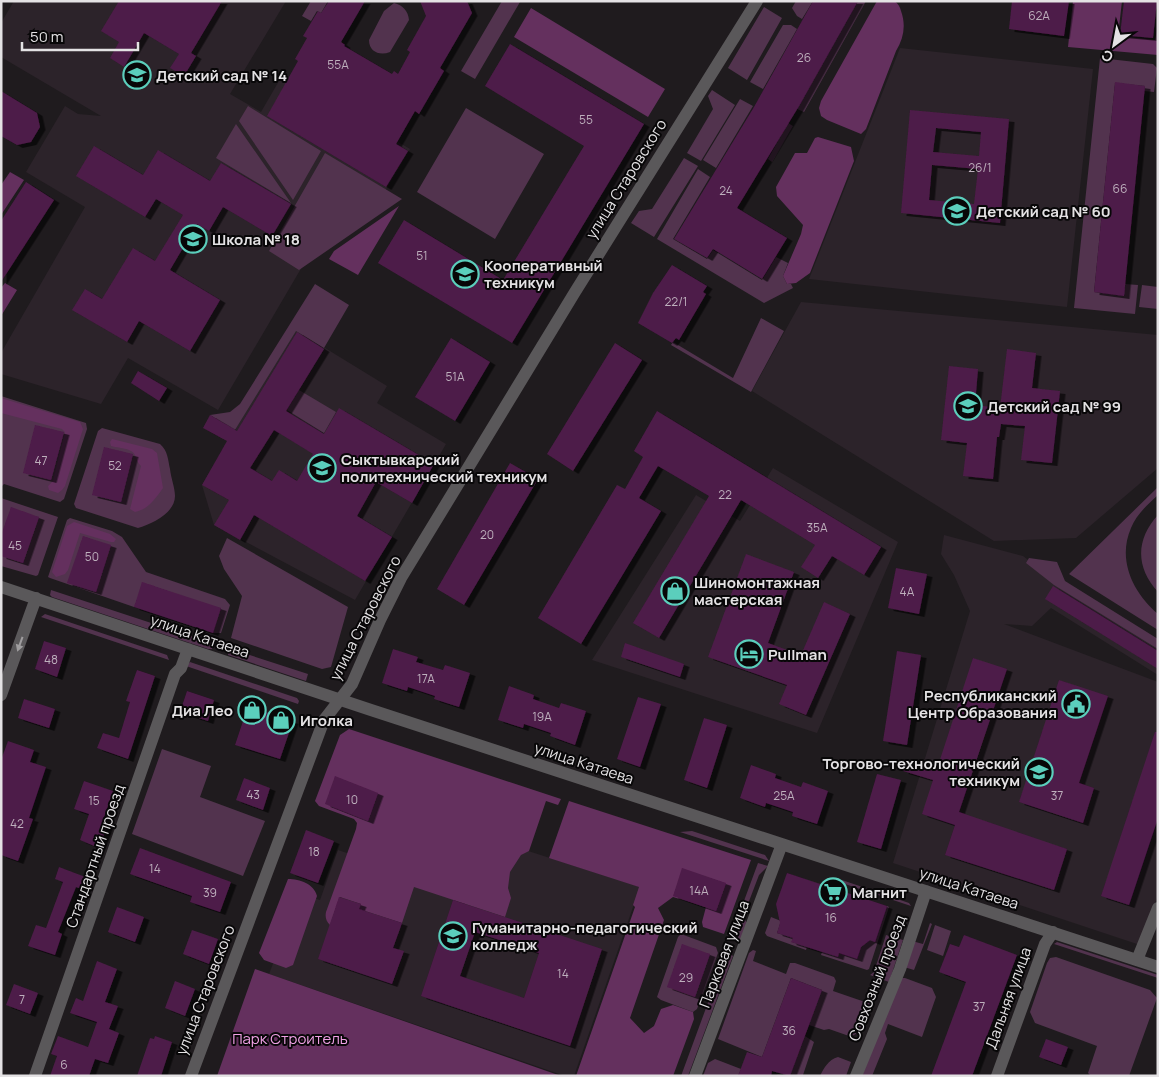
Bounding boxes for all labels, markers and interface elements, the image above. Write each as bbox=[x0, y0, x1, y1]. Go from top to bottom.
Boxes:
house number: 62А bbox=[1028, 7, 1050, 24]
scale bar bbox=[22, 20, 139, 52]
north arrow bbox=[1089, 20, 1139, 70]
text: 50 m bbox=[30, 26, 64, 47]
text: С bbox=[1097, 46, 1116, 67]
house number: 26 bbox=[797, 49, 811, 66]
house number: 55А bbox=[327, 56, 349, 73]
school or university icon: Детский сад № 14 bbox=[122, 60, 152, 90]
place label: Детский сад № 14 bbox=[156, 65, 287, 86]
house number: 55 bbox=[579, 111, 593, 128]
street label: улица Старовского bbox=[581, 115, 671, 243]
house number: 26/1 bbox=[968, 159, 992, 176]
house number: 66 bbox=[1113, 180, 1127, 197]
house number: 24 bbox=[719, 182, 733, 199]
school or university icon: Детский сад № 60 bbox=[942, 196, 972, 226]
place label: Детский сад № 60 bbox=[976, 201, 1111, 222]
school or university icon: Школа № 18 bbox=[178, 224, 208, 254]
place label: Школа № 18 bbox=[212, 229, 300, 250]
house number: 51 bbox=[416, 247, 428, 264]
place label: Кооперативный техникум bbox=[484, 255, 603, 293]
school or university icon: Кооперативный техникум bbox=[450, 259, 480, 289]
house number: 22/1 bbox=[664, 293, 688, 310]
house number: 51А bbox=[445, 368, 465, 385]
school or university icon: Детский сад № 99 bbox=[953, 391, 983, 421]
place label: Детский сад № 99 bbox=[987, 396, 1121, 417]
place label: Сыктывкарский политехнический техникум bbox=[341, 449, 547, 487]
house number: 47 bbox=[34, 452, 48, 469]
school or university icon: Сыктывкарский политехнический техникум bbox=[307, 453, 337, 483]
house number: 52 bbox=[108, 457, 122, 474]
house number: 22 bbox=[718, 486, 732, 503]
house number: 35А bbox=[806, 519, 828, 536]
house number: 20 bbox=[480, 526, 494, 543]
house number: 45 bbox=[8, 537, 22, 554]
house number: 50 bbox=[85, 548, 99, 565]
street label: улица Старовского bbox=[324, 552, 406, 684]
place label: Шиномонтажная мастерская bbox=[694, 572, 820, 610]
shop icon: Шиномонтажная мастерская bbox=[660, 576, 690, 606]
house number: 4А bbox=[900, 583, 915, 600]
street label: улица Катаева bbox=[148, 609, 252, 663]
one-way arrow bbox=[16, 637, 24, 652]
hotel icon: Pullman bbox=[734, 639, 764, 669]
place label: Pullman bbox=[768, 644, 827, 665]
house number: 48 bbox=[44, 651, 58, 668]
house number: 17А bbox=[417, 670, 435, 687]
place label: Республиканский Центр Образования bbox=[908, 685, 1057, 723]
public building icon: Республиканский Центр Образования bbox=[1061, 689, 1091, 719]
shop icon: Диа Лео bbox=[237, 695, 267, 725]
place label: Диа Лео bbox=[172, 700, 233, 721]
shop icon: Иголка bbox=[266, 705, 296, 735]
house number: 19А bbox=[532, 708, 552, 725]
place label: Иголка bbox=[300, 710, 353, 731]
street label: улица Катаева bbox=[532, 737, 636, 789]
place label: Торгово-технологический техникум bbox=[822, 753, 1020, 791]
school or university icon: Торгово-технологический техникум bbox=[1024, 757, 1054, 787]
street label: Стандартный проезд bbox=[61, 781, 129, 931]
house number: 43 bbox=[246, 786, 260, 803]
house number: 25А bbox=[773, 787, 795, 804]
house number: 37 bbox=[1051, 787, 1063, 804]
house number: 10 bbox=[346, 791, 358, 808]
house number: 15 bbox=[88, 792, 100, 809]
house number: 42 bbox=[10, 815, 24, 832]
house number: 18 bbox=[308, 843, 320, 860]
house number: 14 bbox=[149, 860, 161, 877]
street label: улица Катаева bbox=[917, 862, 1021, 914]
supermarket icon: Магнит bbox=[818, 877, 848, 907]
house number: 14А bbox=[689, 882, 709, 899]
place label: Магнит bbox=[852, 882, 907, 903]
house number: 39 bbox=[203, 884, 217, 901]
street label: Парковая улица bbox=[694, 897, 754, 1011]
house number: 16 bbox=[825, 909, 837, 926]
street label: Совхозный проезд bbox=[843, 912, 911, 1044]
place label: Гуманитарно-педагогический колледж bbox=[472, 917, 698, 955]
school or university icon: Гуманитарно-педагогический колледж bbox=[438, 921, 468, 951]
street label: улица Старовского bbox=[171, 922, 240, 1058]
street label: Дальняя улица bbox=[980, 944, 1036, 1052]
house number: 14 bbox=[557, 965, 569, 982]
house number: 29 bbox=[679, 969, 693, 986]
house number: 7 bbox=[19, 991, 25, 1008]
house number: 37 bbox=[973, 998, 985, 1015]
house number: 36 bbox=[782, 1022, 796, 1039]
park label: Парк Строитель bbox=[232, 1028, 348, 1049]
house number: 6 bbox=[60, 1056, 68, 1073]

